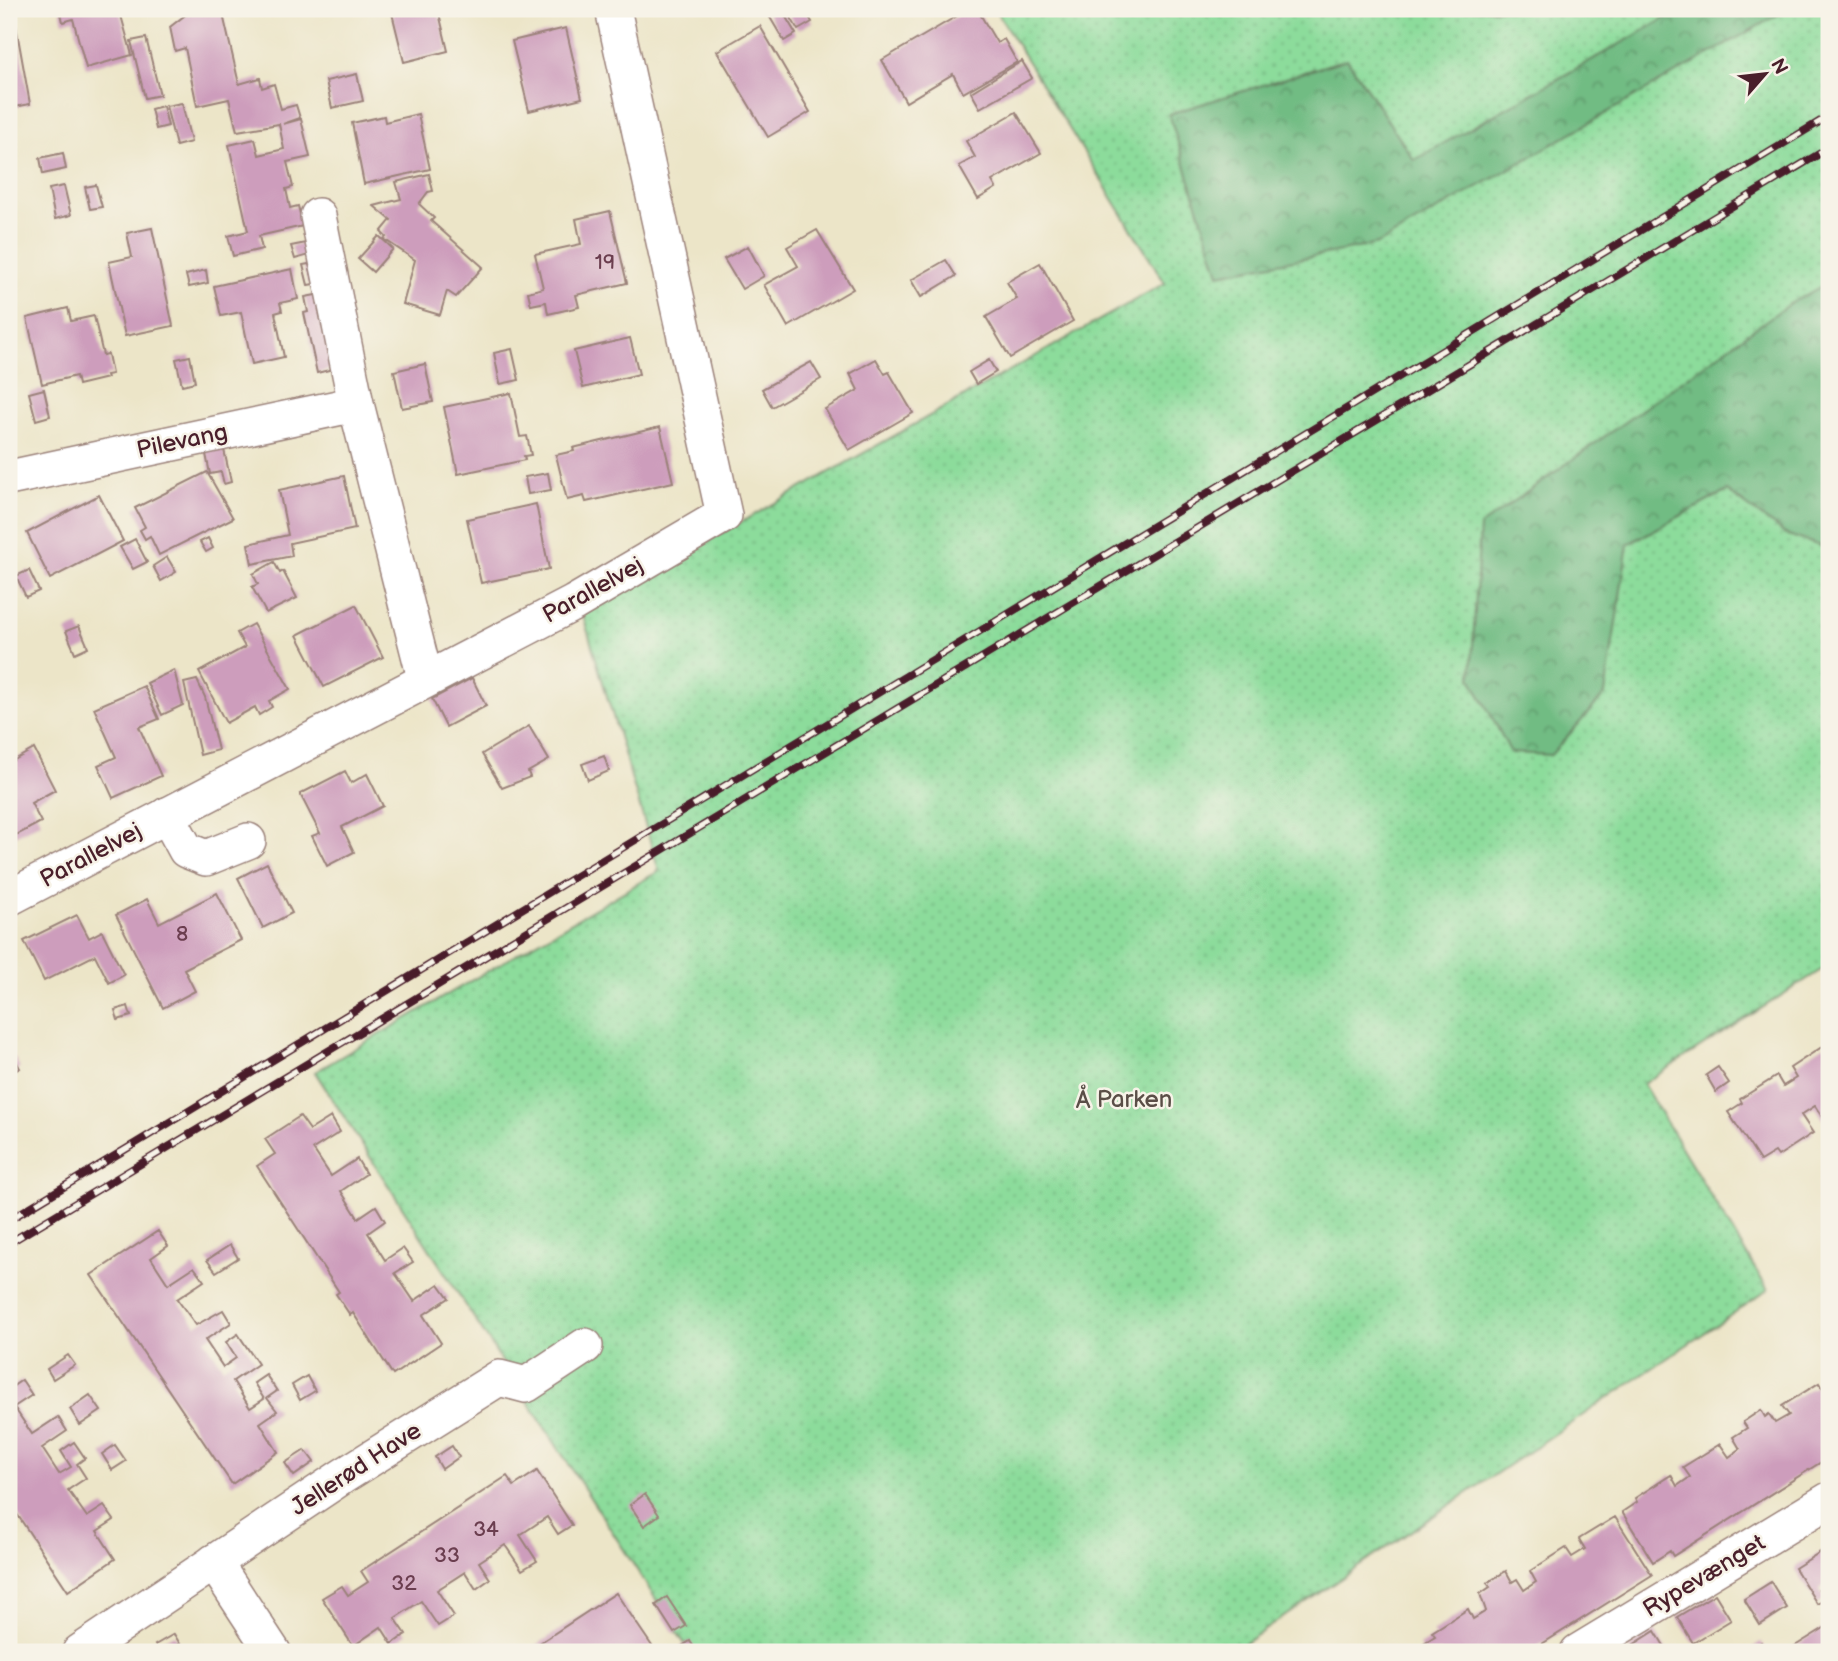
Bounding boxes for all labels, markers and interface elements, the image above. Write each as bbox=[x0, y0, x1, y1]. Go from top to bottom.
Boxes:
north arrow bbox=[1730, 38, 1800, 108]
text: N bbox=[1765, 55, 1792, 78]
house number: 19 bbox=[595, 250, 615, 275]
street label: Pilevang bbox=[134, 417, 230, 465]
street label: Parallelvej bbox=[538, 550, 648, 630]
street label: Parallelvej bbox=[35, 816, 147, 894]
house number: 8 bbox=[176, 922, 188, 947]
park label: Å Parken bbox=[1076, 1084, 1172, 1114]
street label: Jellerød Have bbox=[285, 1416, 427, 1522]
house number: 34 bbox=[473, 1517, 499, 1542]
street label: Rypevænget bbox=[1638, 1528, 1771, 1624]
house number: 33 bbox=[434, 1543, 460, 1568]
house number: 32 bbox=[391, 1571, 417, 1596]

